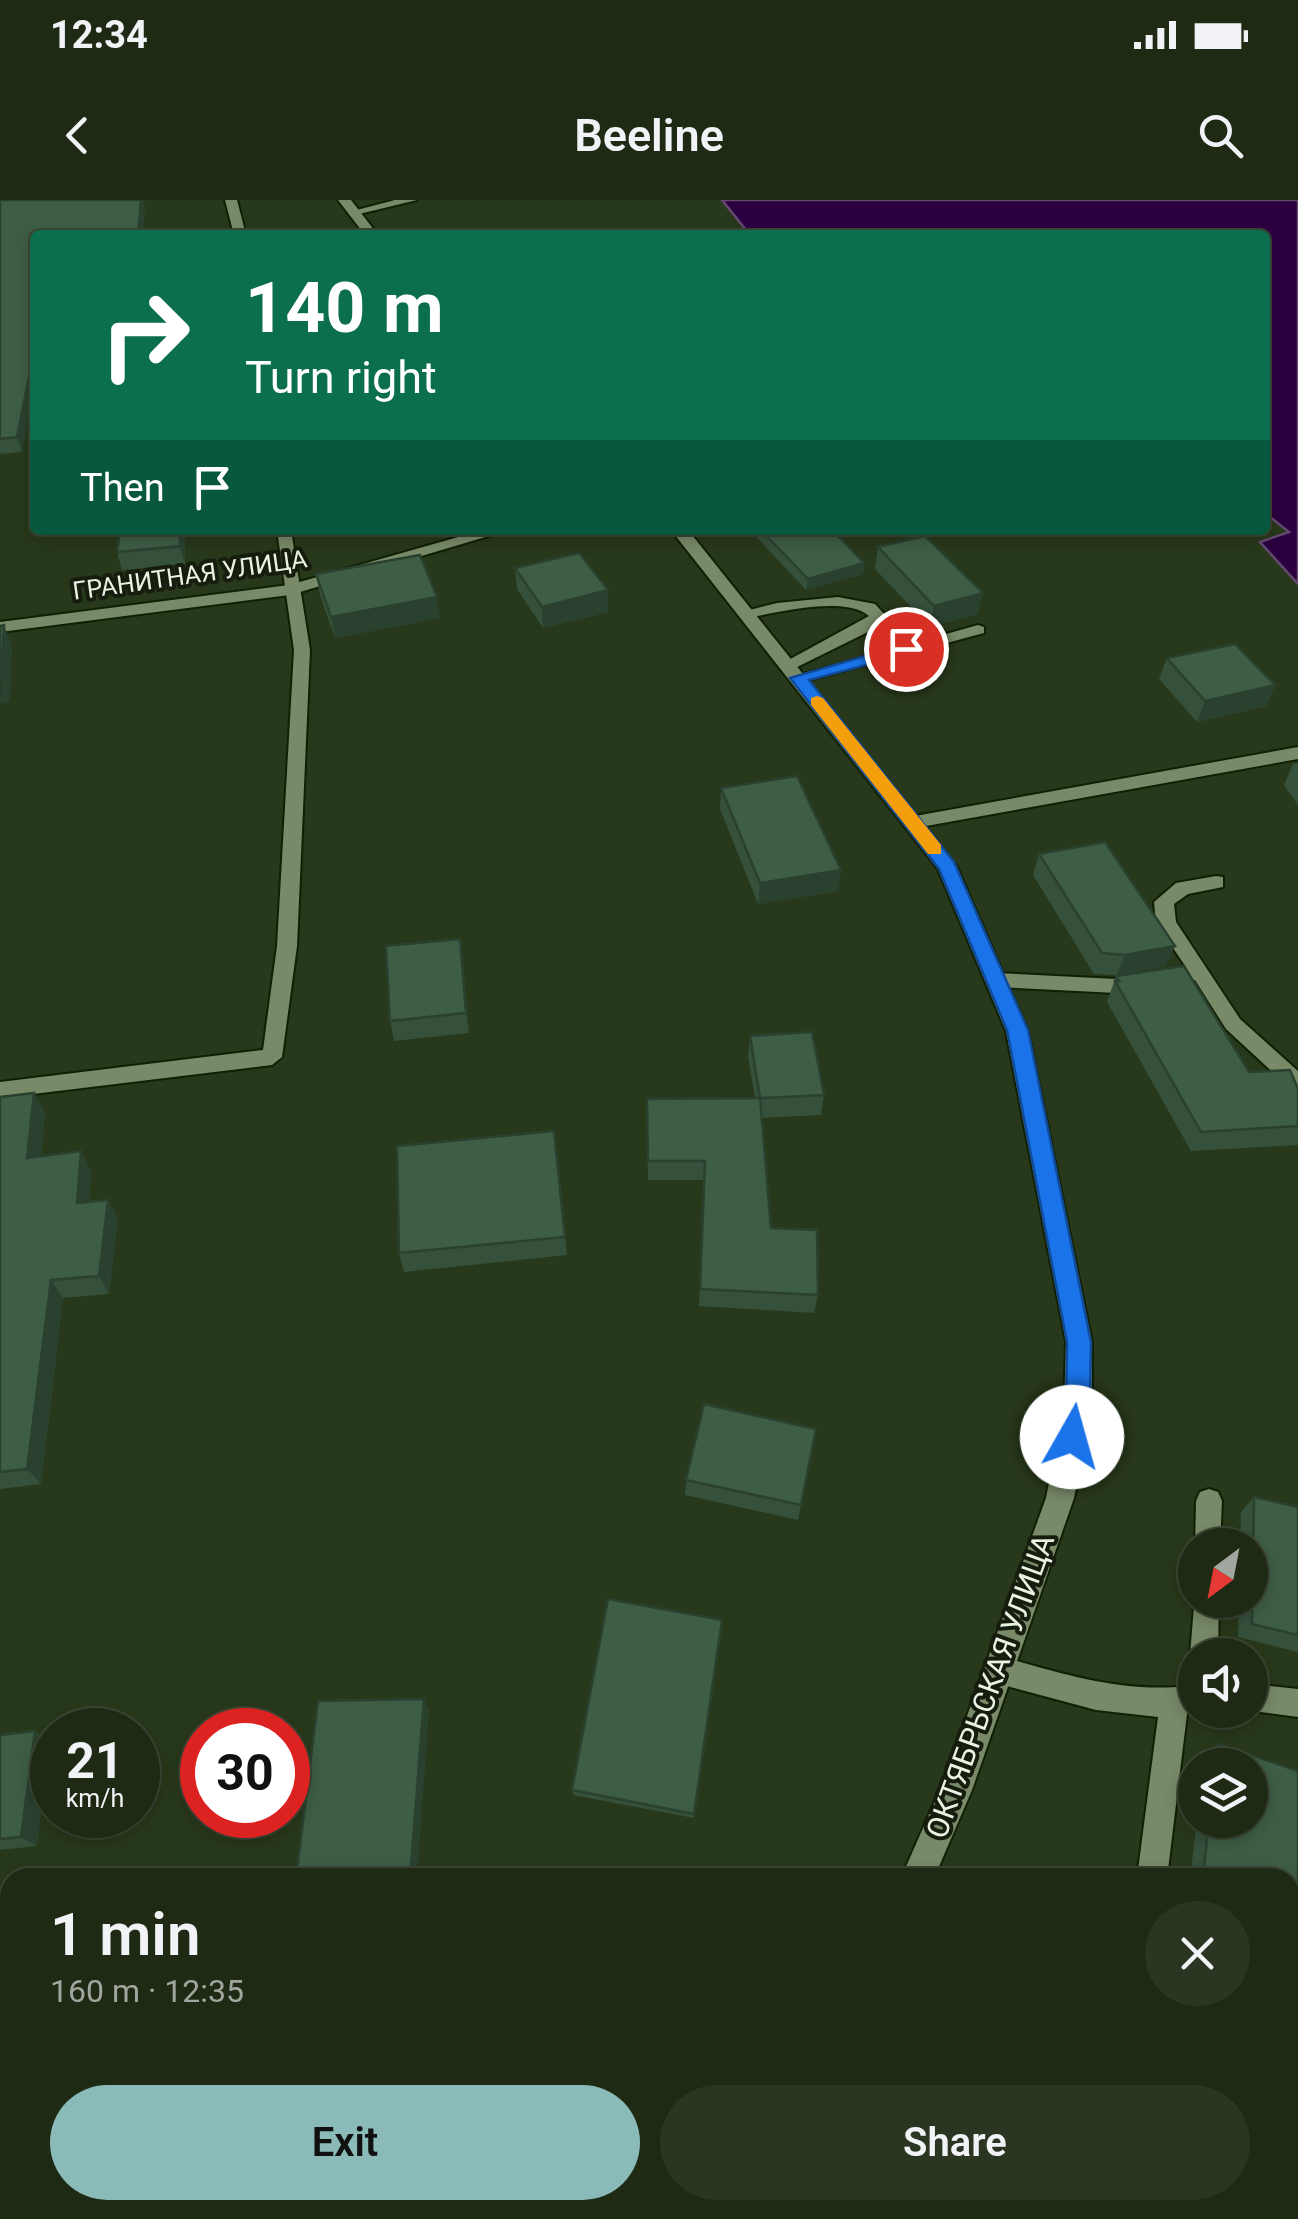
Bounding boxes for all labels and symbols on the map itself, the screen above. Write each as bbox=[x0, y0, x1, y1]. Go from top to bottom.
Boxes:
street label: ГРАНИТНАЯ УЛИЦА bbox=[71, 544, 309, 606]
pin bbox=[864, 607, 949, 692]
position arrow bbox=[1020, 1385, 1124, 1489]
north arrow bbox=[1178, 1528, 1268, 1618]
street label: ОКТЯБРЬСКАЯ УЛИЦА bbox=[919, 1529, 1061, 1843]
speed limit sign: 30 bbox=[180, 1708, 310, 1838]

